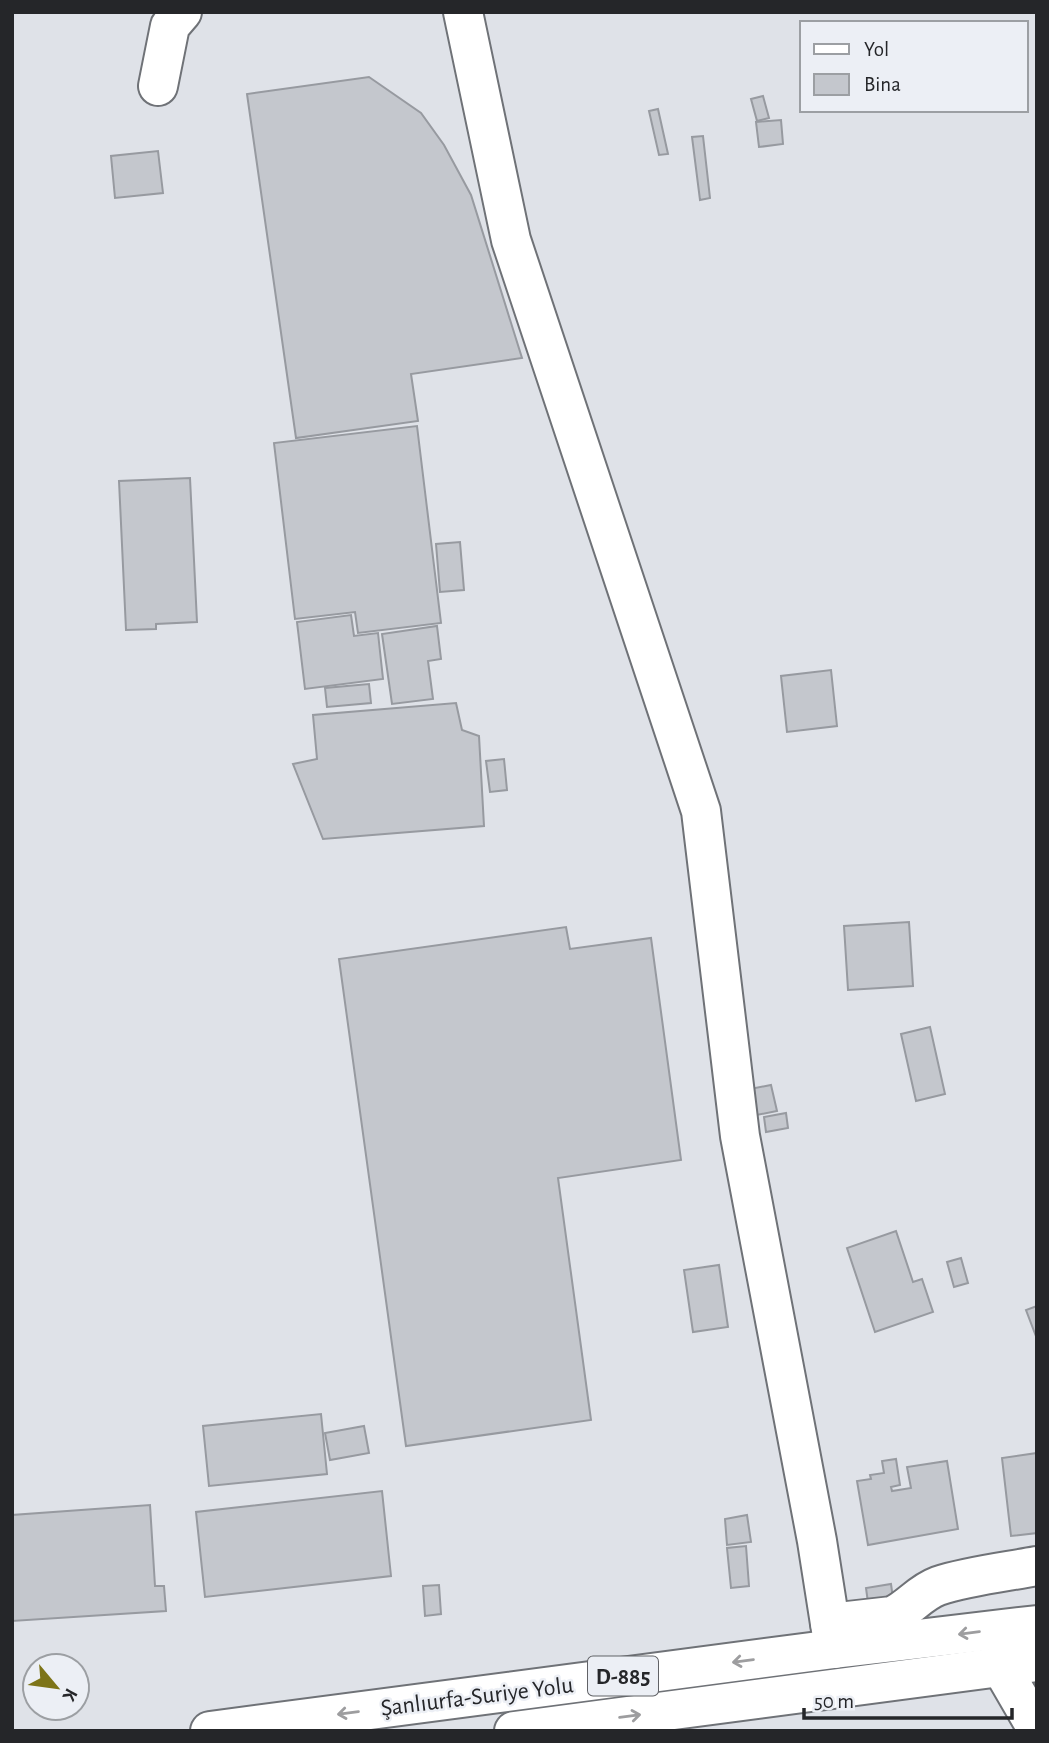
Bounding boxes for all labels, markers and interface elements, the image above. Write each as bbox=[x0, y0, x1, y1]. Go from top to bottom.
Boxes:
legend bbox=[800, 21, 1028, 112]
text: Yol bbox=[864, 39, 889, 60]
text: Bina bbox=[864, 74, 901, 95]
one-way arrow bbox=[958, 1626, 981, 1639]
north arrow bbox=[21, 1652, 91, 1722]
one-way arrow bbox=[732, 1654, 755, 1667]
road number: D-885 bbox=[588, 1656, 658, 1695]
street label: Şanlıurfa-Suriye Yolu bbox=[379, 1673, 575, 1721]
scale bar bbox=[804, 1676, 1012, 1720]
text: K bbox=[58, 1685, 81, 1705]
text: 50 m bbox=[814, 1691, 854, 1712]
one-way arrow bbox=[337, 1706, 359, 1719]
one-way arrow bbox=[619, 1709, 641, 1722]

